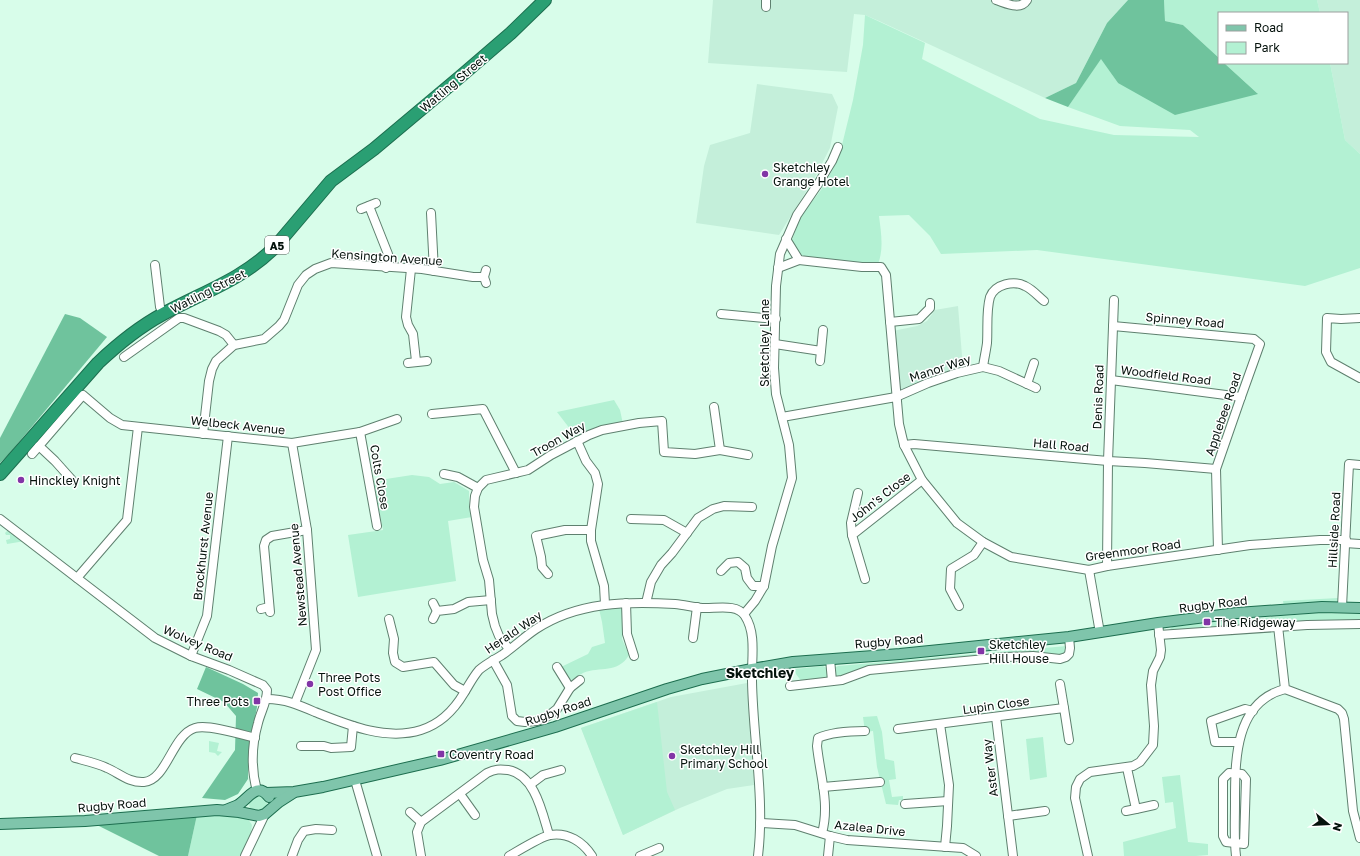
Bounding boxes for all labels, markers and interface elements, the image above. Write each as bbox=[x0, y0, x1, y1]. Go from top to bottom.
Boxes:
legend bbox=[1218, 12, 1348, 64]
text: Road bbox=[1254, 20, 1283, 35]
text: Park bbox=[1254, 40, 1280, 55]
street label: Watling Street bbox=[416, 51, 490, 115]
place label: Sketchley Grange Hotel bbox=[773, 160, 850, 189]
marker: Sketchley Grange Hotel bbox=[760, 169, 770, 179]
road number: A5 bbox=[265, 236, 289, 254]
street label: Kensington Avenue bbox=[331, 246, 443, 268]
street label: Watling Street bbox=[168, 265, 248, 316]
street label: Sketchley Lane bbox=[757, 299, 772, 387]
street label: Spinney Road bbox=[1145, 309, 1225, 331]
street label: Manor Way bbox=[907, 351, 973, 385]
street label: Woodfield Road bbox=[1120, 362, 1212, 388]
street label: Denis Road bbox=[1089, 364, 1107, 430]
street label: Applebee Road bbox=[1202, 370, 1244, 458]
street label: Welbeck Avenue bbox=[190, 413, 286, 437]
street label: Troon Way bbox=[528, 418, 588, 460]
street label: Hall Road bbox=[1032, 435, 1090, 455]
street label: Colts Close bbox=[367, 443, 393, 511]
street label: John's Close bbox=[847, 469, 913, 525]
place label: Hinckley Knight bbox=[29, 473, 121, 488]
marker: Hinckley Knight bbox=[16, 475, 26, 485]
street label: Brockhurst Avenue bbox=[190, 491, 216, 601]
street label: Hillside Road bbox=[1325, 491, 1343, 569]
street label: Newstead Avenue bbox=[286, 523, 310, 627]
street label: Greenmoor Road bbox=[1084, 536, 1182, 564]
street label: Rugby Road bbox=[1178, 592, 1248, 616]
street label: Herald Way bbox=[482, 607, 545, 657]
place label: The Ridgeway bbox=[1215, 615, 1296, 630]
marker: The Ridgeway bbox=[1202, 617, 1212, 627]
street label: Wolvey Road bbox=[161, 622, 235, 664]
street label: Rugby Road bbox=[854, 631, 924, 651]
place label: Sketchley Hill House bbox=[989, 637, 1049, 666]
marker: Sketchley Hill House bbox=[976, 646, 986, 656]
district label: Sketchley bbox=[726, 664, 795, 681]
place label: Three Pots Post Office bbox=[318, 670, 382, 699]
marker: Three Pots Post Office bbox=[305, 679, 315, 689]
street label: Rugby Road bbox=[523, 693, 593, 729]
street label: Lupin Close bbox=[962, 693, 1030, 717]
place label: Three Pots bbox=[187, 694, 249, 709]
marker: Three Pots bbox=[252, 696, 262, 706]
street label: Aster Way bbox=[979, 738, 1001, 798]
place label: Sketchley Hill Primary School bbox=[680, 742, 768, 771]
place label: Coventry Road bbox=[449, 747, 534, 762]
marker: Coventry Road bbox=[436, 749, 446, 759]
marker: Sketchley Hill Primary School bbox=[667, 751, 677, 761]
street label: Rugby Road bbox=[77, 795, 147, 815]
north arrow bbox=[1308, 804, 1348, 844]
street label: Azalea Drive bbox=[834, 817, 906, 839]
text: N bbox=[1331, 821, 1345, 833]

